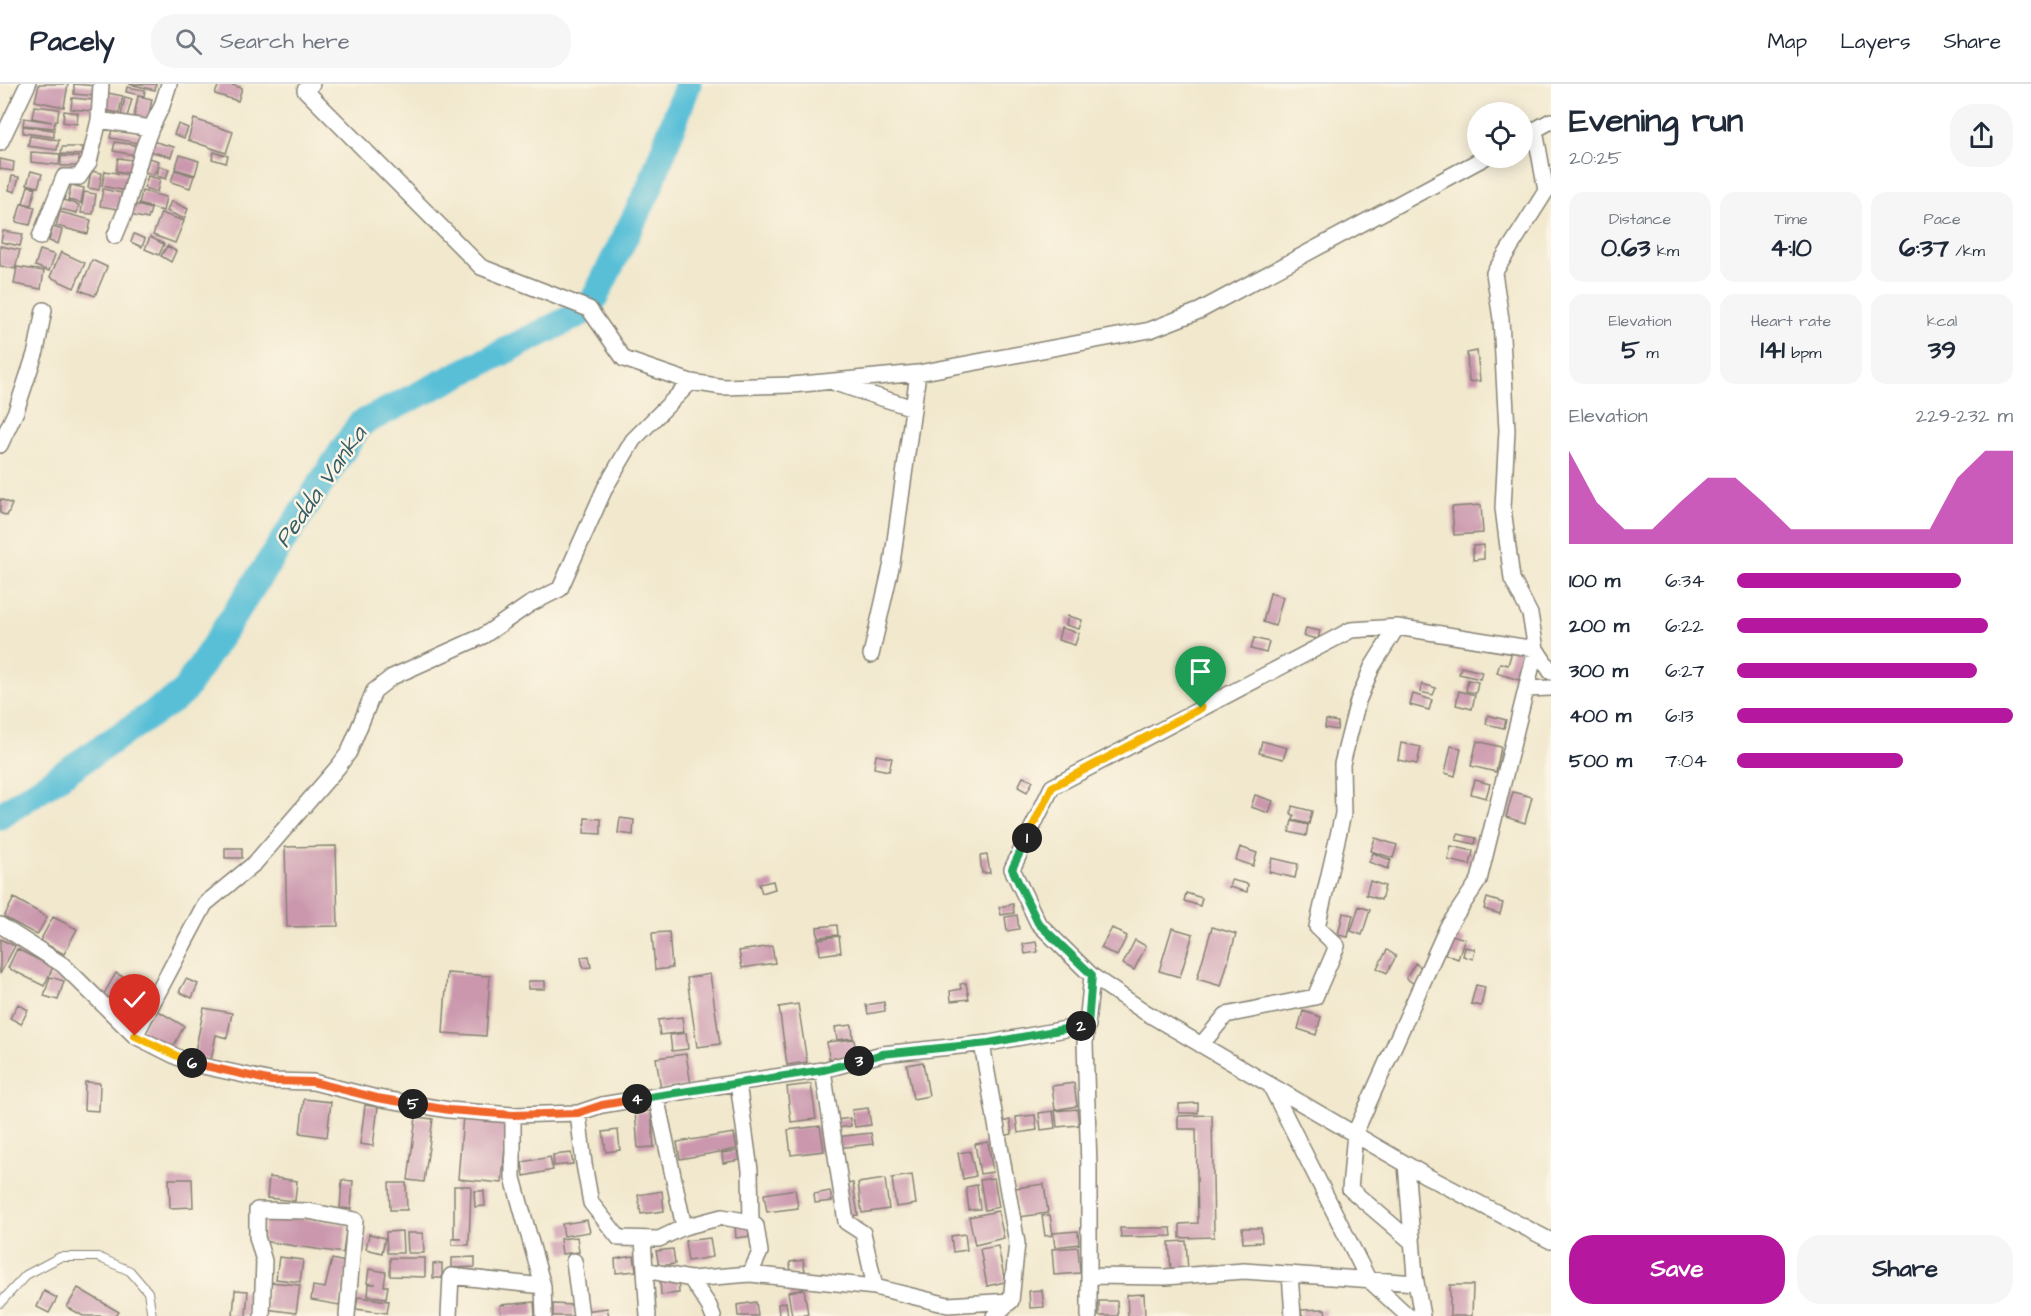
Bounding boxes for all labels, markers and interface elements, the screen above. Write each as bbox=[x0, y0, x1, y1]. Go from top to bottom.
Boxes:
search box bbox=[151, 14, 571, 68]
text: Pacely bbox=[30, 22, 115, 61]
icon: search bbox=[172, 25, 205, 58]
text: Search here bbox=[220, 26, 350, 57]
text: Map bbox=[1767, 27, 1807, 56]
text: Layers bbox=[1840, 27, 1910, 56]
text: Share bbox=[1943, 27, 2001, 56]
text: Evening run bbox=[1569, 98, 1743, 144]
map controls bbox=[1467, 102, 1533, 168]
button: locate bbox=[1467, 102, 1533, 168]
button: share bbox=[1950, 104, 2013, 167]
text: 20:25 bbox=[1569, 144, 1622, 172]
text: Distance bbox=[1609, 208, 1671, 230]
text: Time bbox=[1774, 208, 1808, 230]
text: Pace bbox=[1923, 208, 1961, 230]
text: 0.63 bbox=[1601, 230, 1650, 266]
text: 4:10 bbox=[1770, 230, 1812, 266]
text: 6:37 bbox=[1899, 230, 1949, 266]
text: km bbox=[1650, 240, 1679, 262]
text: /km bbox=[1949, 240, 1985, 262]
text: Elevation bbox=[1609, 310, 1671, 332]
text: Heart rate bbox=[1751, 310, 1831, 332]
text: kcal bbox=[1927, 310, 1957, 332]
text: 5 bbox=[1621, 332, 1640, 368]
text: 141 bbox=[1760, 332, 1785, 368]
text: 39 bbox=[1928, 332, 1956, 368]
text: m bbox=[1640, 342, 1659, 364]
text: bpm bbox=[1785, 342, 1822, 364]
text: Elevation bbox=[1569, 402, 1648, 430]
text: 229–232 m bbox=[1916, 402, 2013, 430]
water label: Pedda Vanka bbox=[267, 418, 376, 554]
text: 100 m bbox=[1569, 567, 1620, 595]
text: 6:34 bbox=[1665, 567, 1705, 595]
text: 200 m bbox=[1569, 612, 1629, 640]
text: 6:22 bbox=[1665, 612, 1704, 640]
pin bbox=[1175, 646, 1226, 708]
icon: arrive bbox=[1184, 655, 1217, 688]
text: 300 m bbox=[1569, 657, 1628, 685]
text: 6:27 bbox=[1665, 657, 1705, 685]
text: 400 m bbox=[1569, 702, 1631, 730]
text: 6:13 bbox=[1665, 702, 1694, 730]
text: 500 m bbox=[1569, 747, 1632, 775]
text: 7:04 bbox=[1665, 747, 1707, 775]
pin: 1 bbox=[1012, 823, 1042, 853]
text: 1 bbox=[1026, 827, 1028, 849]
pin bbox=[109, 974, 160, 1036]
icon: check bbox=[118, 983, 151, 1016]
pin: 2 bbox=[1066, 1011, 1096, 1041]
text: 2 bbox=[1076, 1015, 1086, 1037]
pin: 3 bbox=[844, 1046, 874, 1076]
pin: 6 bbox=[177, 1048, 207, 1078]
text: 3 bbox=[855, 1050, 863, 1072]
text: 6 bbox=[187, 1052, 197, 1074]
pin: 4 bbox=[622, 1084, 652, 1114]
text: 4 bbox=[632, 1088, 642, 1110]
pin: 5 bbox=[398, 1089, 428, 1119]
text: 5 bbox=[407, 1093, 419, 1115]
button: Save bbox=[1569, 1235, 1785, 1304]
button: Share bbox=[1797, 1235, 2013, 1304]

